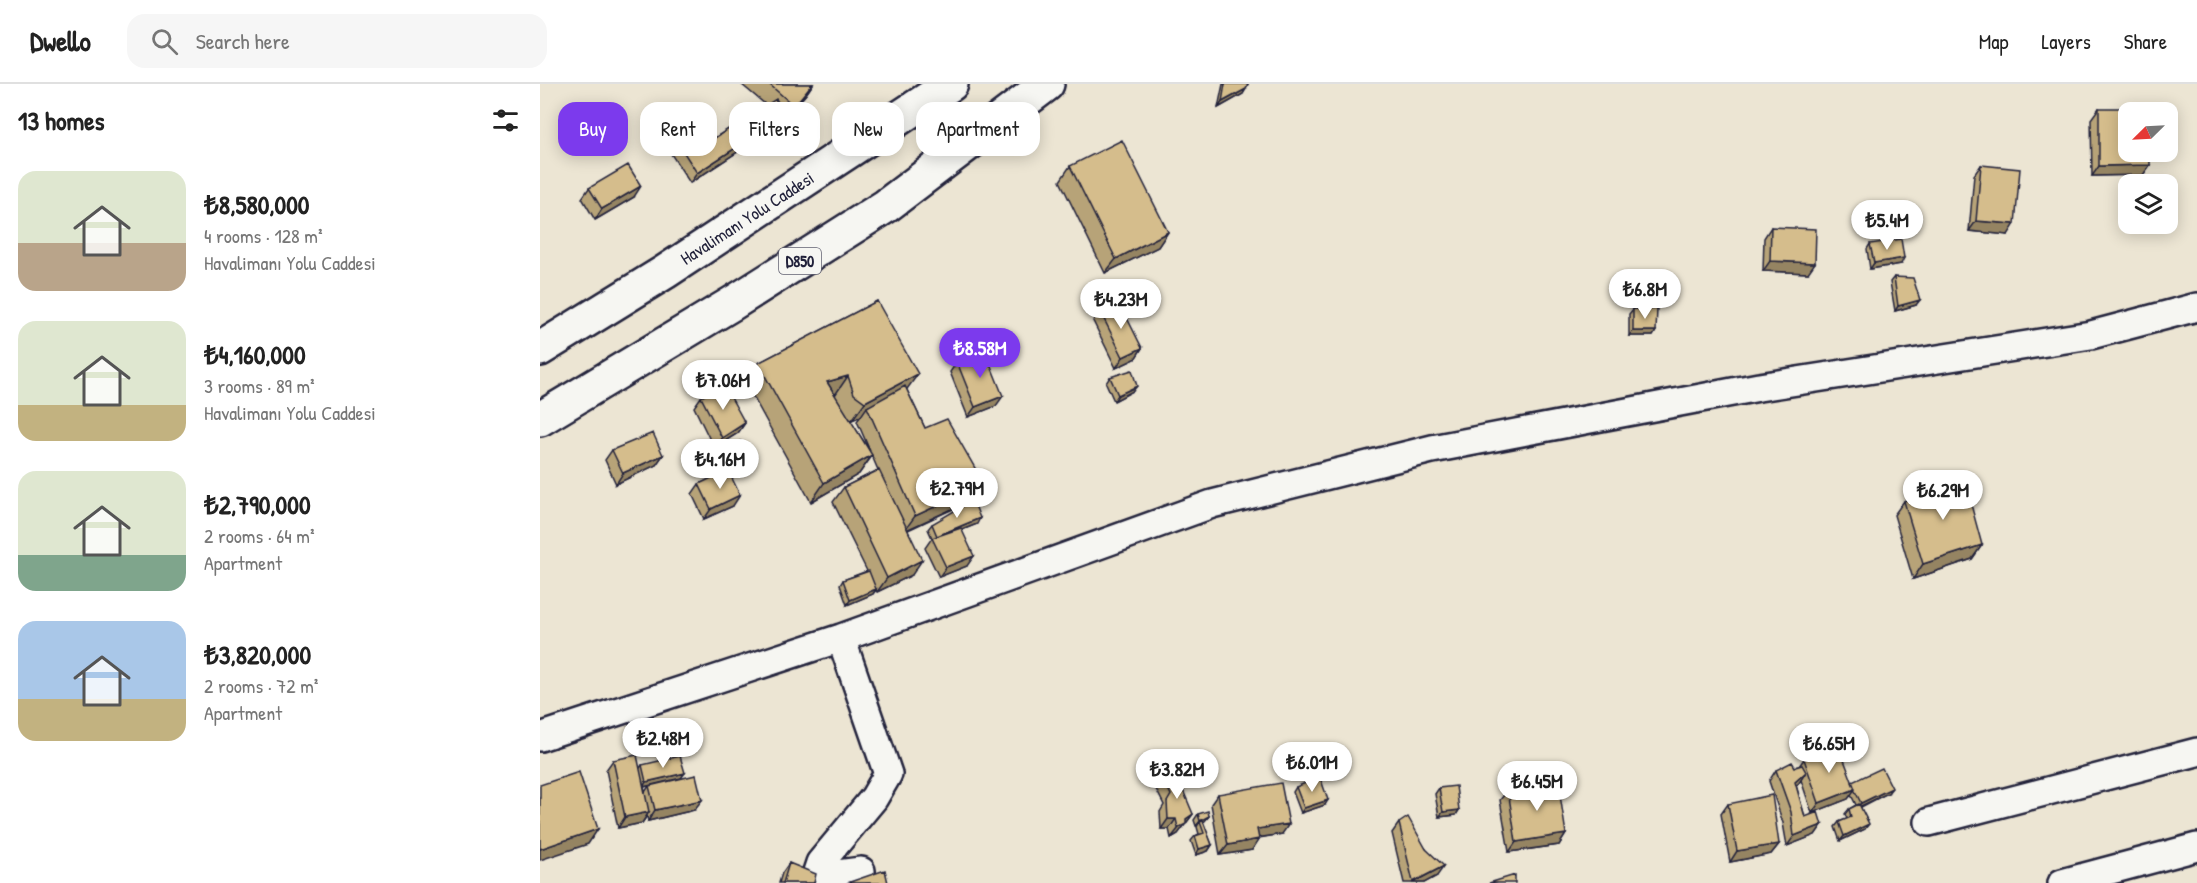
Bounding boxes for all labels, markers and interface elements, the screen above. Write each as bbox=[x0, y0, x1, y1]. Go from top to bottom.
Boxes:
search box bbox=[127, 14, 547, 68]
text: Dwello bbox=[30, 22, 91, 60]
icon: search bbox=[148, 25, 181, 58]
text: Search here bbox=[196, 26, 290, 56]
text: Map bbox=[1979, 27, 2008, 56]
text: Layers bbox=[2041, 27, 2091, 56]
text: Share bbox=[2124, 27, 2167, 56]
chip: Buy bbox=[558, 102, 628, 156]
chip: Rent bbox=[640, 102, 717, 156]
chip: Filters bbox=[729, 102, 820, 156]
chip: New bbox=[832, 102, 904, 156]
chip: Apartment bbox=[916, 102, 1040, 156]
north arrow bbox=[2118, 102, 2178, 162]
map controls bbox=[2118, 102, 2178, 234]
text: 13 homes bbox=[18, 103, 105, 138]
icon: filters bbox=[489, 104, 522, 137]
street label: Havalimanı Yolu Caddesi bbox=[675, 165, 819, 271]
button: layers bbox=[2118, 174, 2178, 234]
text: ₺8,580,000 bbox=[204, 187, 309, 222]
icon: home bbox=[66, 195, 138, 267]
pin: ₺5.4M bbox=[1845, 200, 1929, 251]
text: ₺5.4M bbox=[1865, 206, 1909, 233]
text: 4 rooms · 128 m² bbox=[204, 222, 323, 249]
road number: D850 bbox=[779, 248, 821, 274]
text: Havalimanı Yolu Caddesi bbox=[204, 249, 376, 276]
pin: ₺6.8M bbox=[1603, 269, 1687, 320]
text: ₺6.8M bbox=[1623, 275, 1667, 302]
pin: ₺4.23M bbox=[1072, 279, 1170, 330]
text: ₺4.23M bbox=[1094, 285, 1148, 312]
pin: ₺8.58M bbox=[931, 328, 1029, 379]
text: ₺8.58M bbox=[953, 334, 1007, 361]
text: ₺4,160,000 bbox=[204, 337, 306, 372]
icon: home bbox=[66, 345, 138, 417]
pin: ₺7.06M bbox=[674, 360, 772, 411]
text: ₺7.06M bbox=[696, 366, 750, 393]
text: 3 rooms · 89 m² bbox=[204, 372, 315, 399]
text: Havalimanı Yolu Caddesi bbox=[204, 399, 376, 426]
pin: ₺4.16M bbox=[671, 439, 769, 490]
text: ₺4.16M bbox=[695, 445, 745, 472]
pin: ₺2.79M bbox=[908, 468, 1006, 519]
pin: ₺6.29M bbox=[1894, 470, 1992, 521]
text: ₺2.79M bbox=[930, 474, 984, 501]
text: ₺6.29M bbox=[1917, 476, 1969, 503]
text: ₺2,790,000 bbox=[204, 487, 311, 522]
icon: home bbox=[66, 495, 138, 567]
text: 2 rooms · 64 m² bbox=[204, 522, 315, 549]
text: Apartment bbox=[204, 549, 282, 576]
text: ₺3,820,000 bbox=[204, 637, 311, 672]
icon: home bbox=[66, 645, 138, 717]
text: 2 rooms · 72 m² bbox=[204, 672, 318, 699]
text: Apartment bbox=[204, 699, 282, 726]
pin: ₺2.48M bbox=[614, 718, 712, 769]
pin: ₺6.65M bbox=[1780, 723, 1878, 774]
text: ₺2.48M bbox=[636, 724, 690, 751]
text: ₺6.65M bbox=[1803, 729, 1855, 756]
pin: ₺6.01M bbox=[1263, 742, 1361, 793]
text: ₺6.01M bbox=[1286, 748, 1338, 775]
pin: ₺3.82M bbox=[1128, 749, 1226, 800]
text: ₺3.82M bbox=[1150, 755, 1204, 782]
pin: ₺6.45M bbox=[1488, 761, 1586, 812]
text: ₺6.45M bbox=[1511, 767, 1563, 794]

